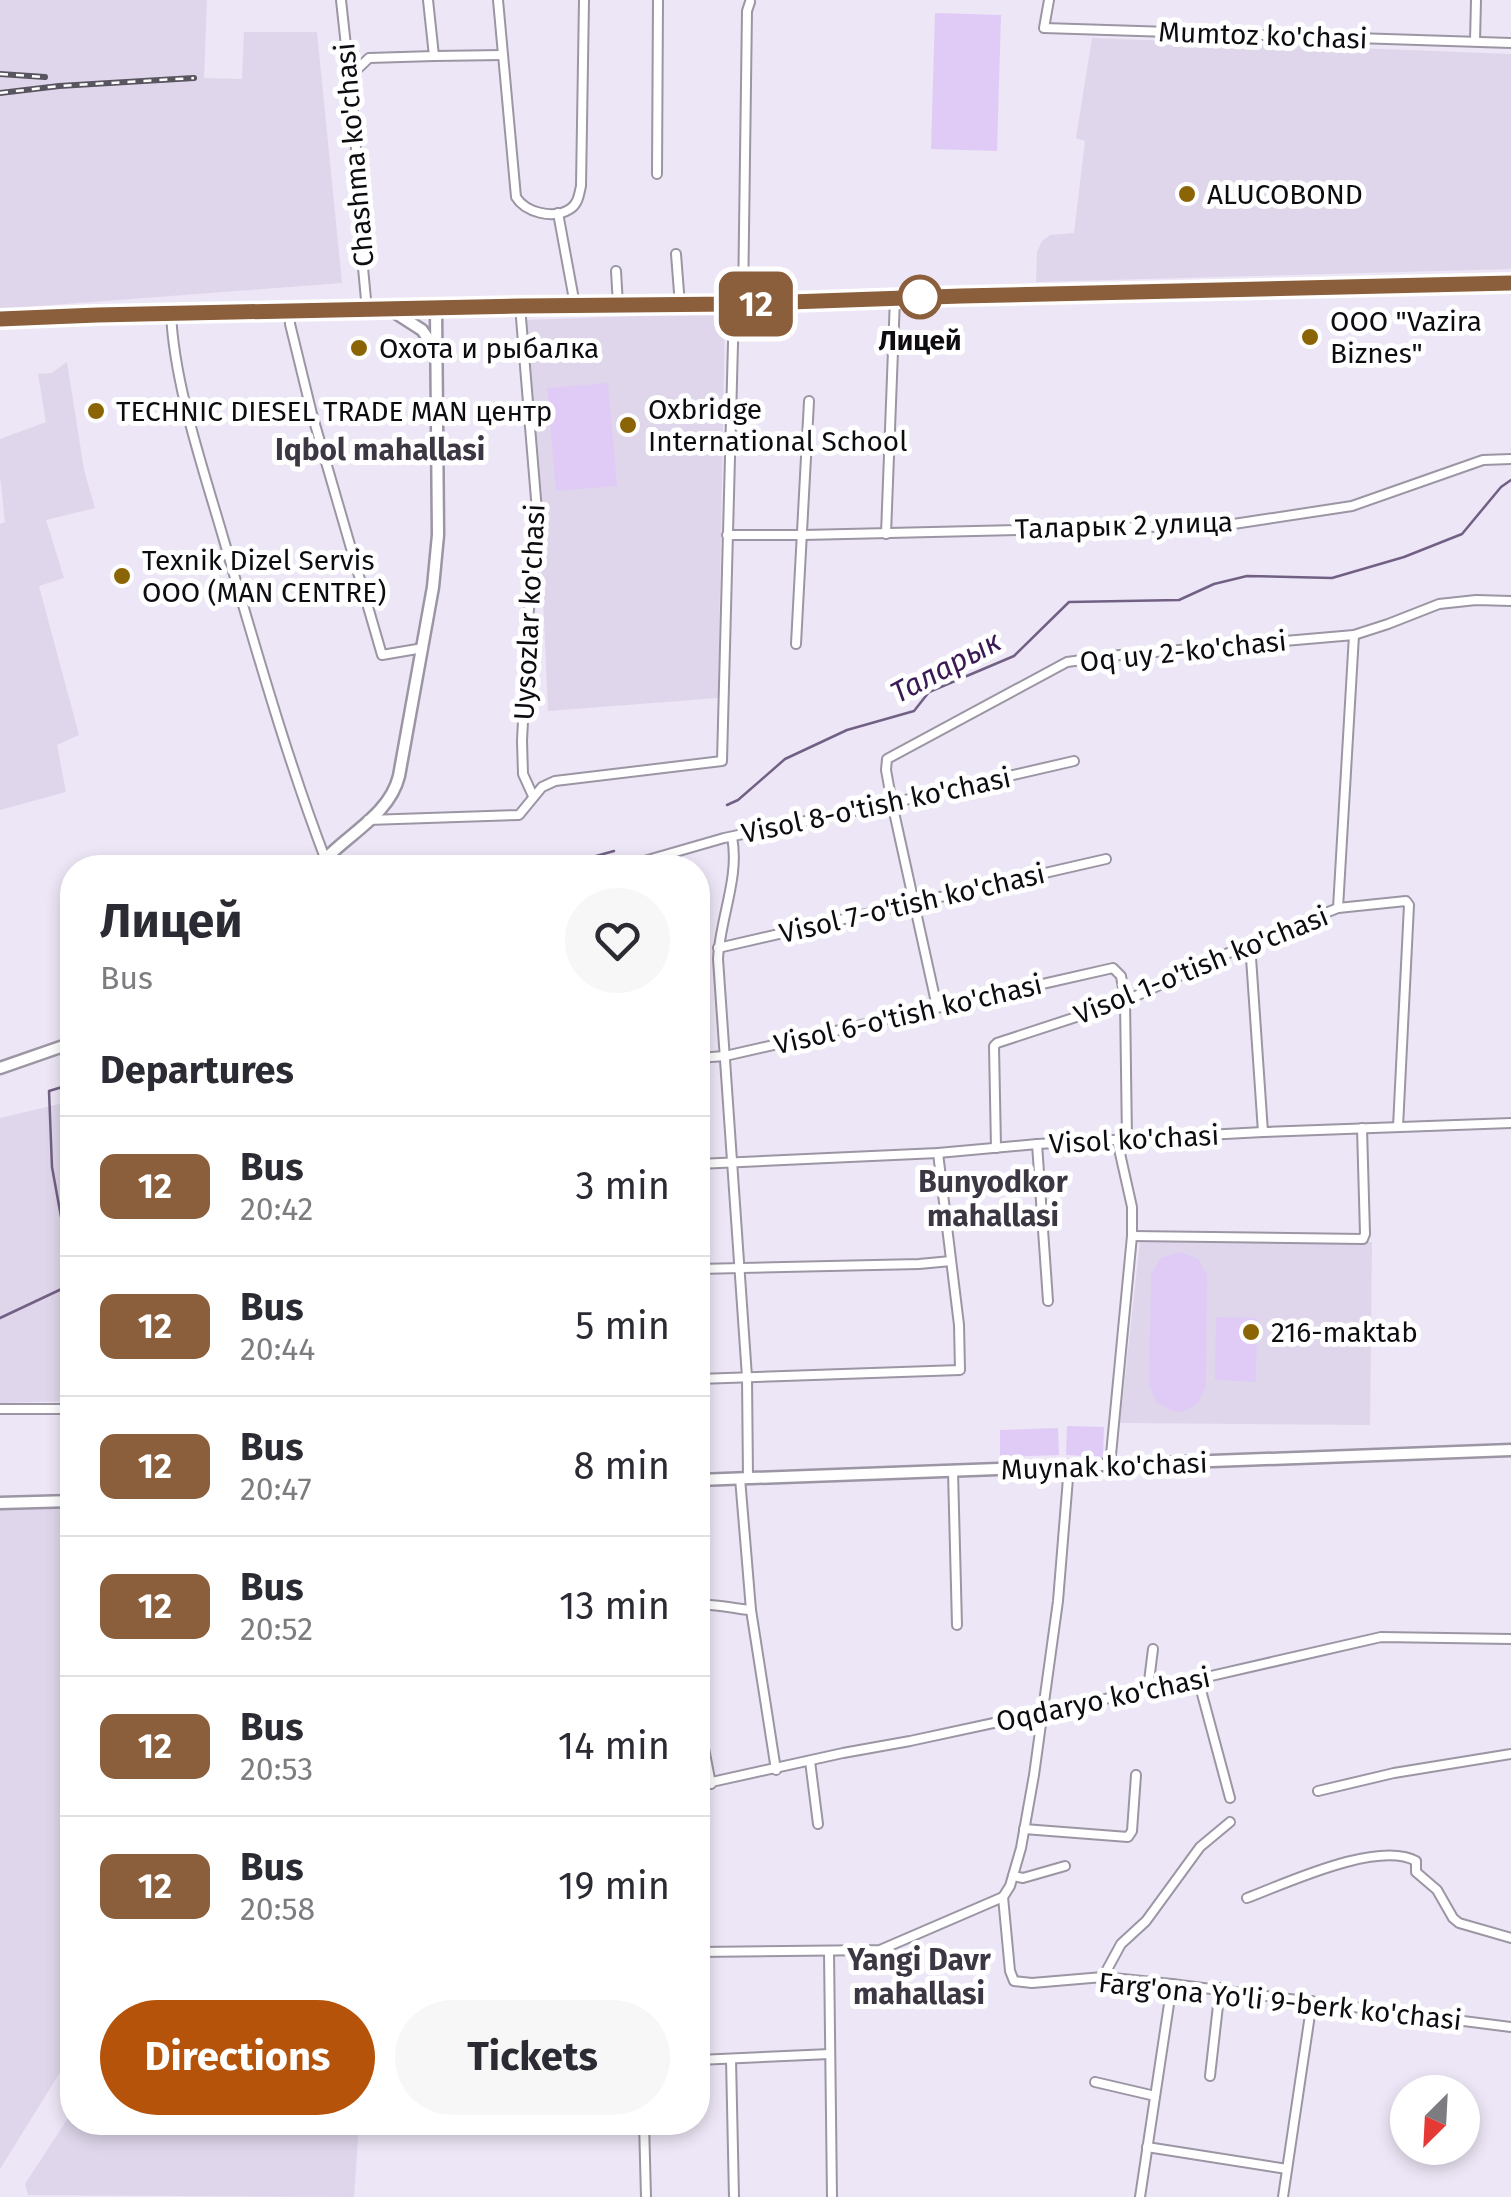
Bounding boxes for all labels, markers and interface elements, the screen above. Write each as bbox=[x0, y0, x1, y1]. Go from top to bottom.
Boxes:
street label: Mumtoz ko'chasi bbox=[1158, 15, 1368, 56]
street label: Chashma ko'chasi bbox=[328, 42, 381, 268]
place label: ALUCOBOND bbox=[1207, 178, 1363, 211]
marker: ALUCOBOND bbox=[1176, 183, 1198, 205]
line badge: 12 bbox=[711, 272, 801, 336]
marker: Лицей bbox=[899, 276, 941, 318]
text: 12 bbox=[739, 283, 773, 325]
place label: OOO "Vazira Biznes" bbox=[1330, 305, 1482, 370]
place label: Лицей bbox=[878, 324, 962, 357]
marker: OOO "Vazira Biznes" bbox=[1299, 326, 1321, 348]
place label: Охота и рыбалка bbox=[379, 332, 599, 365]
marker: Охота и рыбалка bbox=[348, 337, 370, 359]
place label: Oxbridge International School bbox=[648, 393, 907, 458]
place label: TECHNIC DIESEL TRADE MAN центр bbox=[116, 395, 552, 428]
marker: TECHNIC DIESEL TRADE MAN центр bbox=[85, 400, 107, 422]
marker: Oxbridge International School bbox=[617, 414, 639, 436]
district label: Iqbol mahallasi bbox=[275, 432, 485, 468]
street label: Uysozlar ko'chasi bbox=[507, 503, 552, 721]
street label: Таларык 2 улица bbox=[1014, 505, 1234, 546]
place label: Texnik Dizel Servis OOO (MAN CENTRE) bbox=[142, 544, 386, 609]
marker: Texnik Dizel Servis OOO (MAN CENTRE) bbox=[111, 565, 133, 587]
water label: Таларык bbox=[885, 623, 1007, 711]
street label: Oq uy 2-ko'chasi bbox=[1078, 624, 1288, 679]
street label: Visol 8-o'tish ko'chasi bbox=[738, 761, 1014, 850]
street label: Visol 7-o'tish ko'chasi bbox=[776, 857, 1048, 950]
button: heart bbox=[565, 888, 670, 993]
text: Лицей bbox=[100, 892, 243, 950]
street label: Visol 1-o'tish ko'chasi bbox=[1069, 899, 1333, 1032]
text: Bus bbox=[100, 959, 153, 997]
street label: Visol 6-o'tish ko'chasi bbox=[771, 968, 1045, 1061]
text: Departures bbox=[100, 1047, 294, 1093]
street label: Visol ko'chasi bbox=[1048, 1119, 1220, 1160]
text: Bus bbox=[240, 1144, 304, 1190]
text: 3 min bbox=[575, 1163, 670, 1209]
district label: Bunyodkor mahallasi bbox=[918, 1164, 1069, 1234]
text: 12 bbox=[138, 1165, 172, 1207]
text: 20:42 bbox=[240, 1190, 313, 1228]
text: Bus bbox=[240, 1284, 304, 1330]
text: 5 min bbox=[575, 1303, 670, 1349]
text: 12 bbox=[138, 1305, 172, 1347]
place label: 216-maktab bbox=[1271, 1316, 1418, 1349]
marker: 216-maktab bbox=[1240, 1321, 1262, 1343]
text: 20:44 bbox=[240, 1330, 315, 1368]
text: Bus bbox=[240, 1424, 304, 1470]
text: 8 min bbox=[573, 1443, 670, 1489]
text: 12 bbox=[138, 1445, 172, 1487]
street label: Muynak ko'chasi bbox=[1000, 1446, 1208, 1487]
text: 20:47 bbox=[240, 1470, 312, 1508]
text: Bus bbox=[240, 1564, 304, 1610]
text: 13 min bbox=[559, 1583, 670, 1629]
text: 12 bbox=[138, 1585, 172, 1627]
text: 20:52 bbox=[240, 1610, 313, 1648]
street label: Oqdaryo ko'chasi bbox=[993, 1661, 1213, 1738]
text: Bus bbox=[240, 1704, 304, 1750]
text: 14 min bbox=[558, 1723, 670, 1769]
text: 12 bbox=[138, 1725, 172, 1767]
text: 20:53 bbox=[240, 1750, 313, 1788]
text: Bus bbox=[240, 1844, 304, 1890]
text: 19 min bbox=[558, 1863, 670, 1909]
text: 12 bbox=[138, 1865, 172, 1907]
text: 20:58 bbox=[240, 1890, 315, 1928]
district label: Yangi Davr mahallasi bbox=[846, 1942, 992, 2012]
street label: Farg'ona Yo'li 9-berk ko'chasi bbox=[1097, 1966, 1463, 2037]
button: Directions bbox=[100, 2000, 375, 2115]
button: Tickets bbox=[395, 2000, 670, 2115]
north arrow bbox=[1390, 2075, 1480, 2165]
map controls bbox=[1390, 2075, 1480, 2165]

